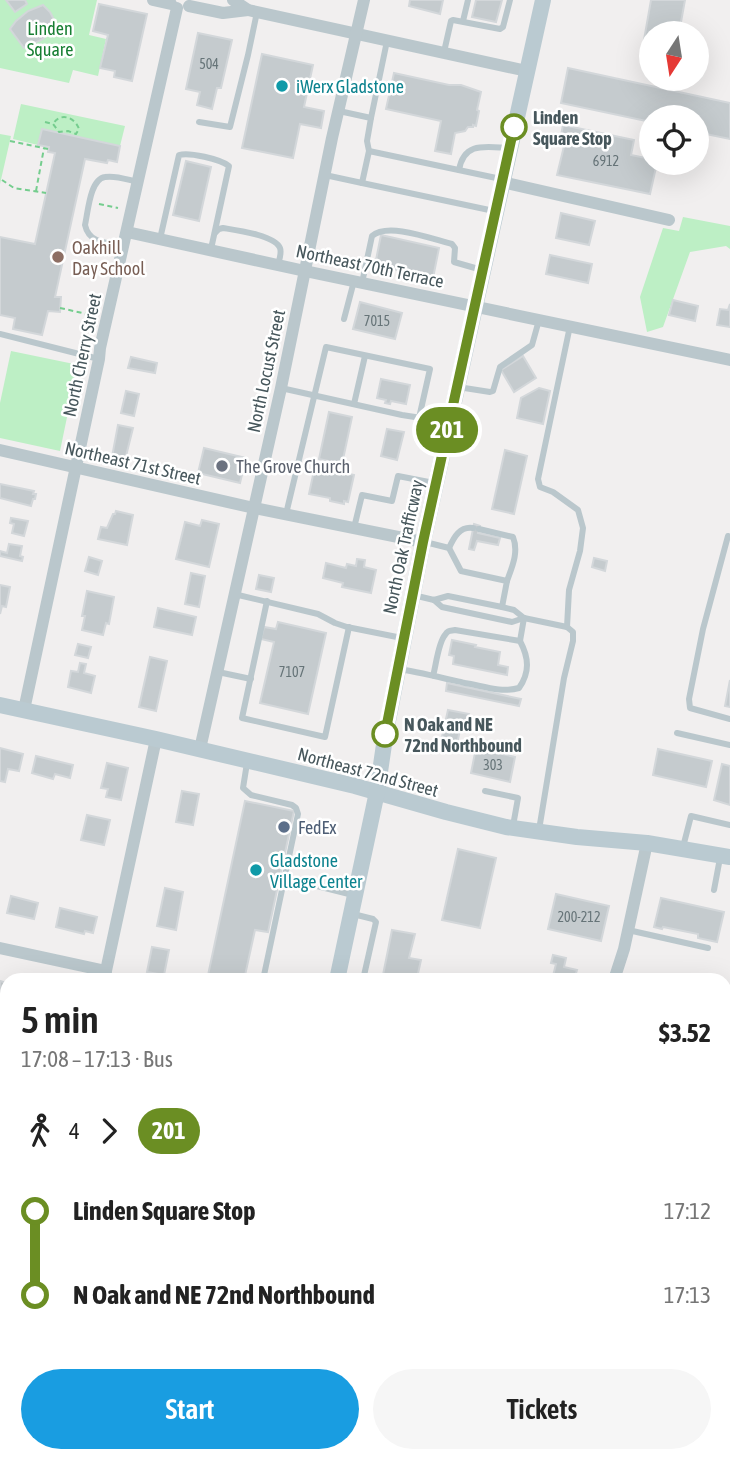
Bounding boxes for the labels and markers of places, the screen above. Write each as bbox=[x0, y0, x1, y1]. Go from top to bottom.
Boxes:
place label: iWerx Gladstone bbox=[296, 76, 404, 97]
marker: iWerx Gladstone bbox=[274, 78, 290, 94]
place label: Linden Square Stop bbox=[533, 107, 612, 149]
marker: Linden Square Stop bbox=[501, 114, 527, 140]
place label: Oakhill Day School bbox=[72, 237, 145, 279]
marker: Oakhill Day School bbox=[50, 249, 66, 265]
place label: The Grove Church bbox=[236, 456, 350, 477]
marker: The Grove Church bbox=[214, 458, 230, 474]
place label: N Oak and NE 72nd Northbound bbox=[404, 714, 522, 756]
marker: N Oak and NE 72nd Northbound bbox=[372, 721, 398, 747]
place label: FedEx bbox=[298, 817, 336, 838]
marker: FedEx bbox=[276, 819, 292, 835]
place label: Gladstone Village Center bbox=[270, 850, 363, 892]
marker: Gladstone Village Center bbox=[248, 862, 264, 878]

